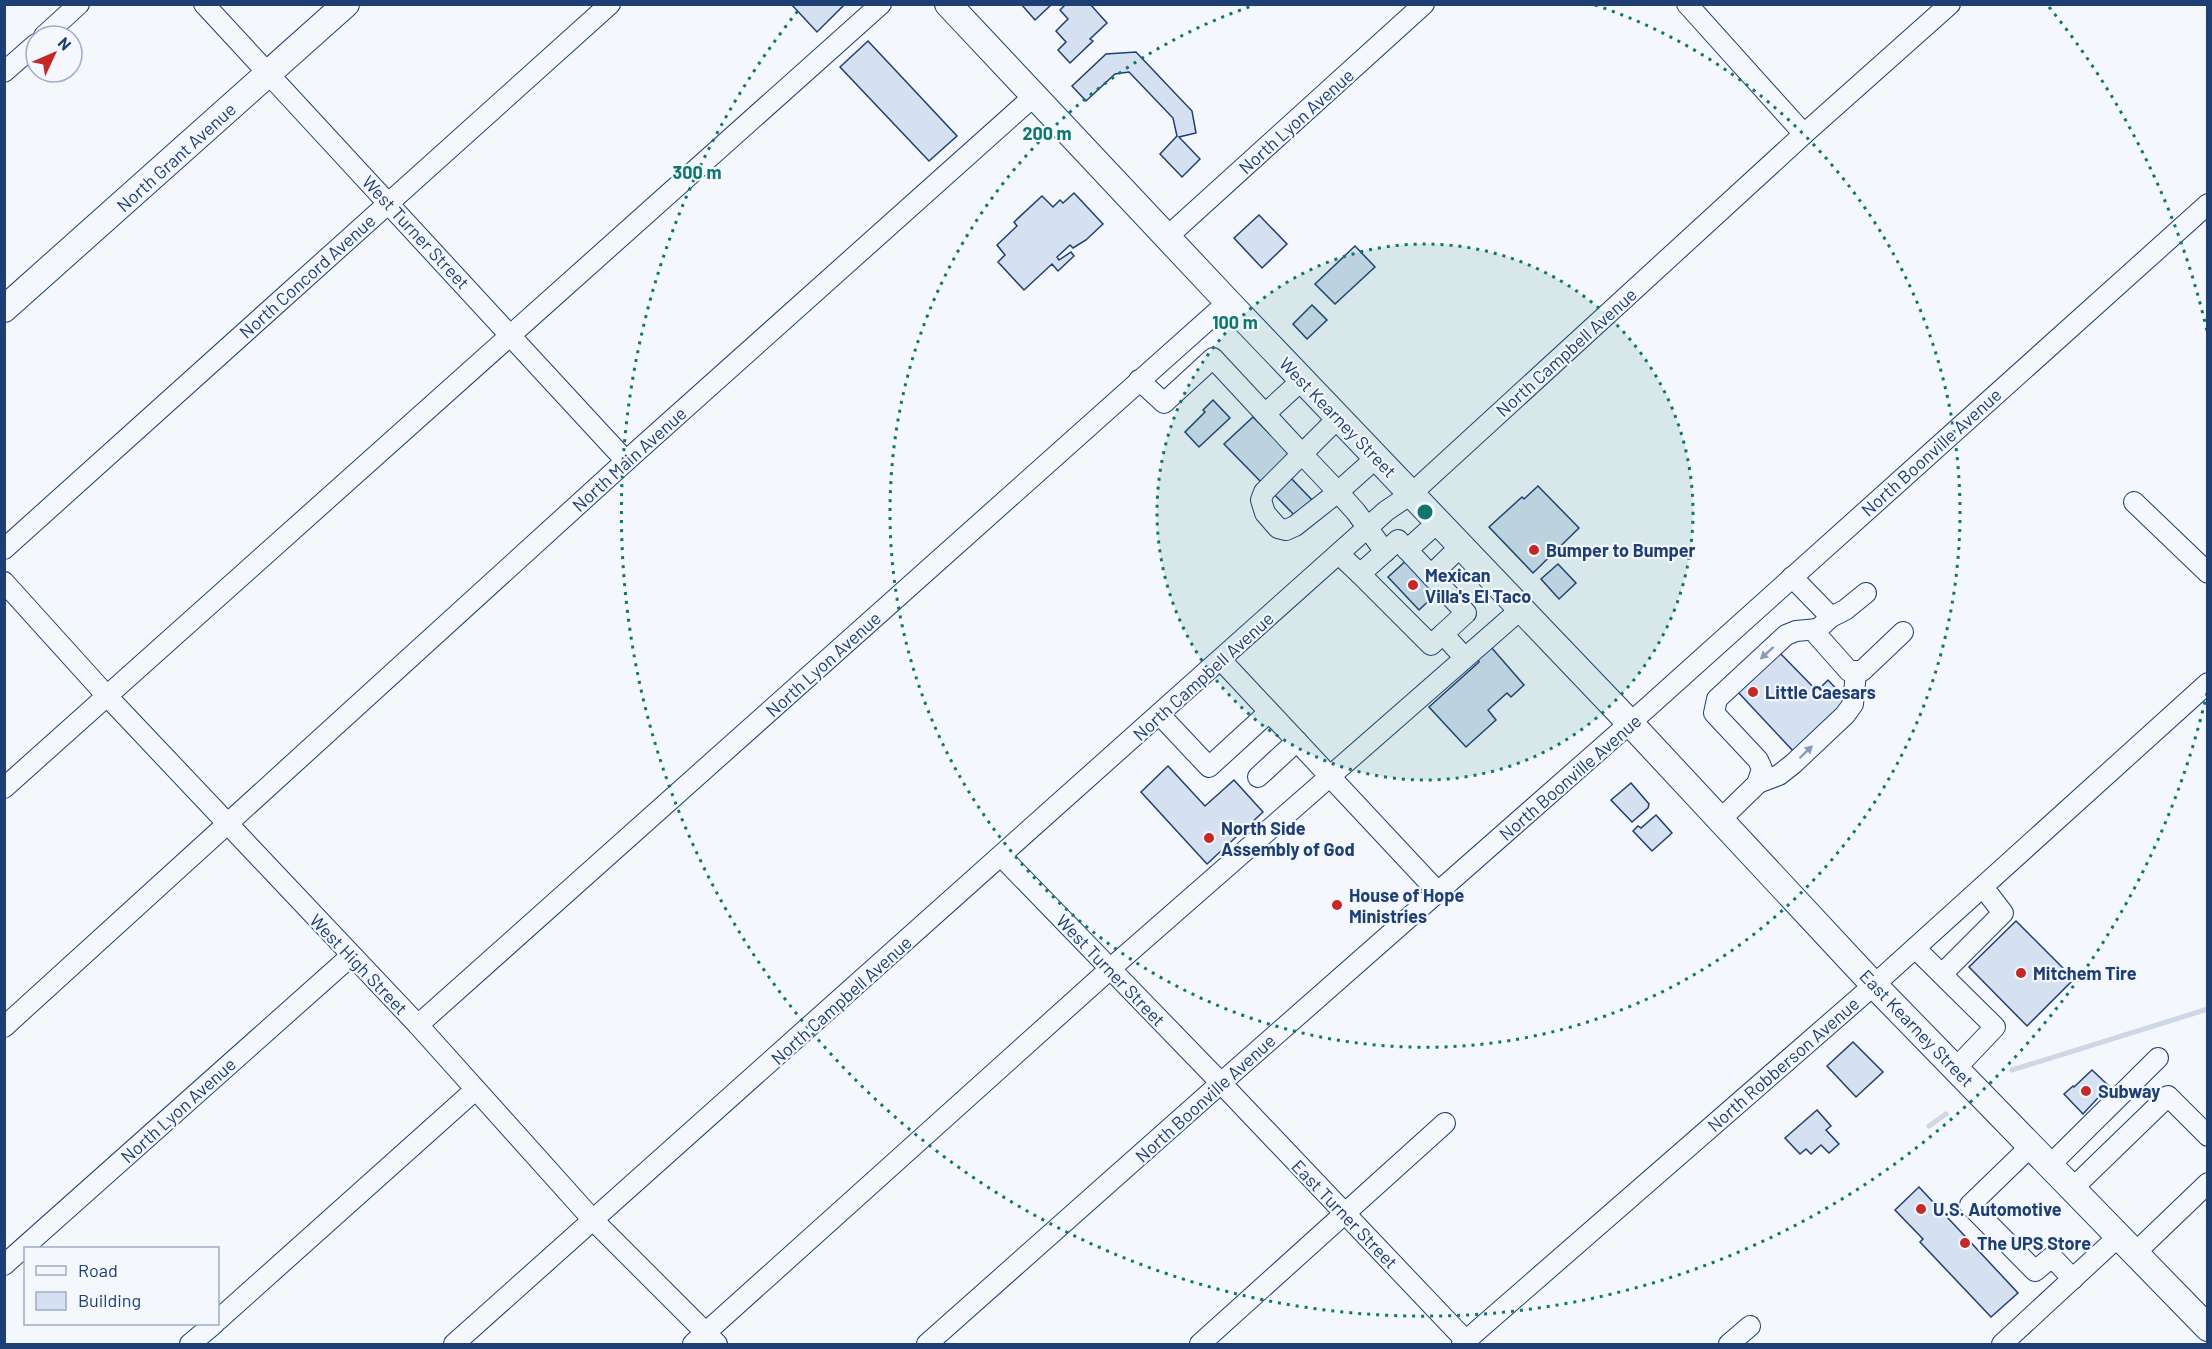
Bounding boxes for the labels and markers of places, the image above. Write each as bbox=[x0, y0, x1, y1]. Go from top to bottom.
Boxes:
centre of rings bbox=[1415, 502, 1435, 522]
place label: Bumper to Bumper bbox=[1546, 539, 1696, 561]
marker: Bumper to Bumper bbox=[1527, 543, 1541, 557]
place label: Mexican Villa's El Taco bbox=[1425, 564, 1531, 607]
marker: Mexican Villa's El Taco bbox=[1406, 578, 1420, 592]
place label: Little Caesars bbox=[1765, 681, 1876, 703]
marker: Little Caesars bbox=[1746, 685, 1760, 699]
place label: North Side Assembly of God bbox=[1221, 817, 1355, 860]
marker: North Side Assembly of God bbox=[1202, 831, 1216, 845]
place label: House of Hope Ministries bbox=[1349, 884, 1464, 927]
marker: House of Hope Ministries bbox=[1330, 898, 1344, 912]
place label: Mitchem Tire bbox=[2033, 962, 2137, 984]
marker: Mitchem Tire bbox=[2014, 966, 2028, 980]
place label: Subway bbox=[2098, 1080, 2160, 1102]
marker: Subway bbox=[2079, 1084, 2093, 1098]
place label: U.S. Automotive bbox=[1933, 1198, 2062, 1220]
marker: U.S. Automotive bbox=[1914, 1202, 1928, 1216]
place label: The UPS Store bbox=[1977, 1232, 2091, 1254]
marker: The UPS Store bbox=[1958, 1236, 1972, 1250]

